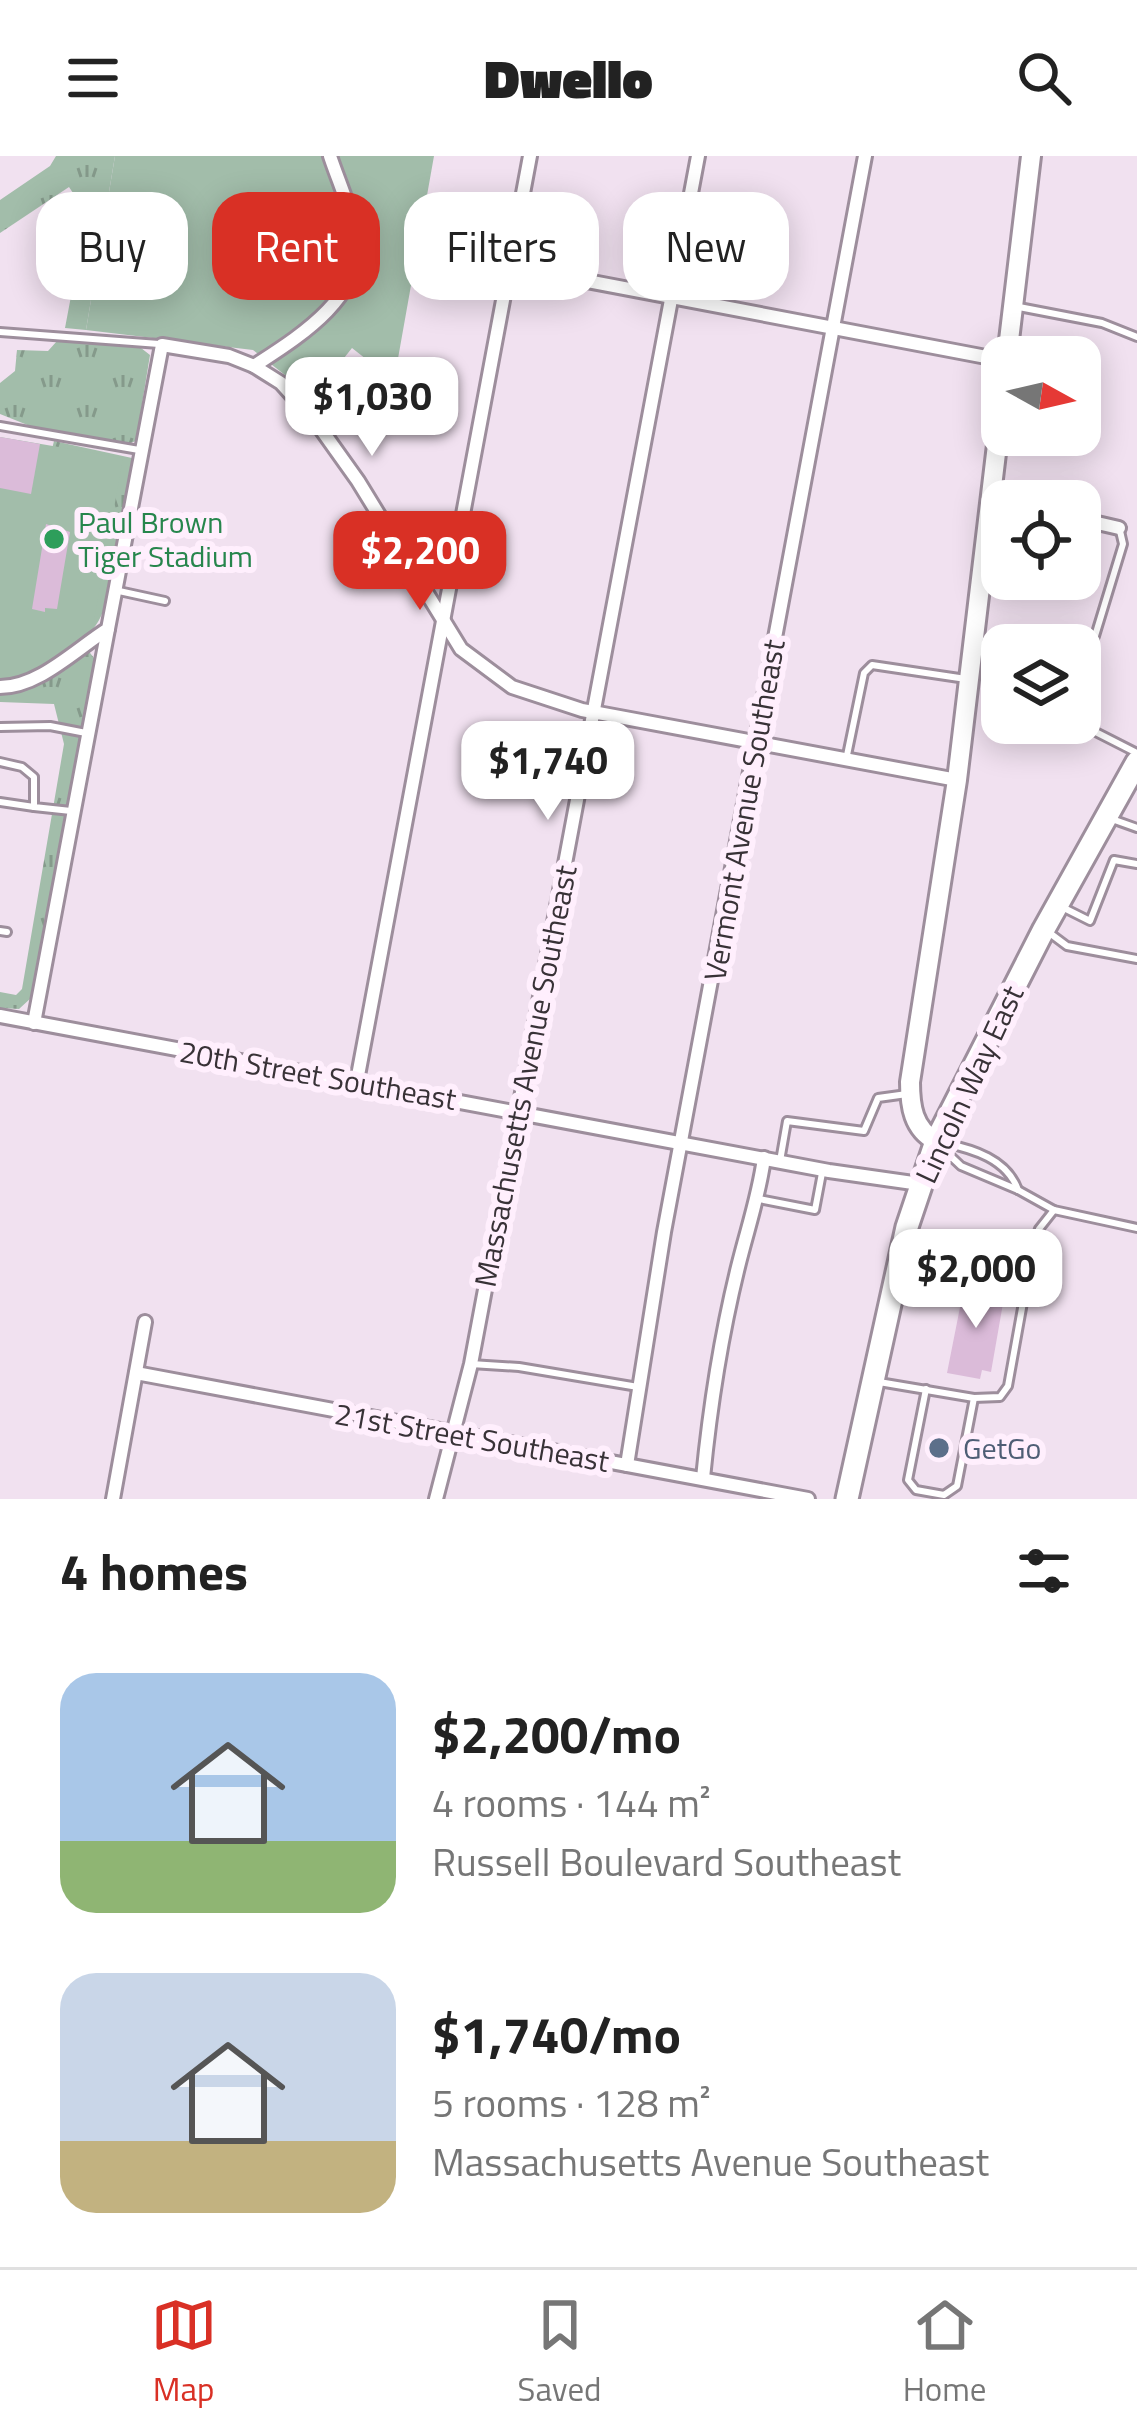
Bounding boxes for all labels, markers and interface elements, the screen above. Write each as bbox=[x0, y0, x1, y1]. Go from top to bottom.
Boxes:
text: Dwello bbox=[484, 37, 653, 119]
icon: menu bbox=[60, 45, 126, 111]
icon: search bbox=[1011, 45, 1077, 111]
chip: Buy bbox=[36, 192, 188, 300]
chip: Rent bbox=[212, 192, 380, 300]
chip: Filters bbox=[404, 192, 599, 300]
chip: New bbox=[623, 192, 789, 300]
north arrow bbox=[981, 336, 1101, 456]
map controls bbox=[981, 336, 1101, 744]
pin: $1,030 bbox=[274, 357, 470, 459]
text: $1,030 bbox=[312, 366, 432, 425]
button: locate bbox=[981, 480, 1101, 600]
place label: Paul Brown Tiger Stadium bbox=[78, 499, 253, 579]
pin: $2,200 bbox=[322, 511, 518, 613]
text: $2,200 bbox=[360, 520, 480, 579]
marker: Paul Brown Tiger Stadium bbox=[41, 526, 67, 552]
button: layers bbox=[981, 624, 1101, 744]
street label: Vermont Avenue Southeast bbox=[691, 635, 797, 984]
pin: $1,740 bbox=[450, 721, 646, 823]
text: $1,740 bbox=[488, 730, 608, 789]
street label: Massachusetts Avenue Southeast bbox=[462, 861, 589, 1291]
street label: Lincoln Way East bbox=[903, 977, 1035, 1191]
street label: 20th Street Southeast bbox=[176, 1028, 460, 1122]
pin: $2,000 bbox=[878, 1229, 1074, 1331]
text: $2,000 bbox=[916, 1238, 1036, 1297]
street label: 21st Street Southeast bbox=[331, 1390, 613, 1484]
place label: GetGo bbox=[963, 1425, 1041, 1471]
marker: GetGo bbox=[926, 1435, 952, 1461]
text: 4 homes bbox=[60, 1532, 248, 1610]
icon: filters bbox=[1011, 1538, 1077, 1604]
text: $2,200/mo bbox=[432, 1695, 681, 1773]
icon: home bbox=[156, 1721, 300, 1865]
text: 4 rooms · 144 m² bbox=[432, 1773, 711, 1832]
text: Russell Boulevard Southeast bbox=[432, 1832, 901, 1891]
text: $1,740/mo bbox=[432, 1995, 681, 2073]
icon: home bbox=[156, 2021, 300, 2165]
text: 5 rooms · 128 m² bbox=[432, 2073, 711, 2132]
text: Massachusetts Avenue Southeast bbox=[432, 2132, 989, 2191]
tab: Map bbox=[151, 2292, 217, 2414]
tab: Saved bbox=[518, 2292, 602, 2414]
tab: Home bbox=[903, 2292, 986, 2414]

